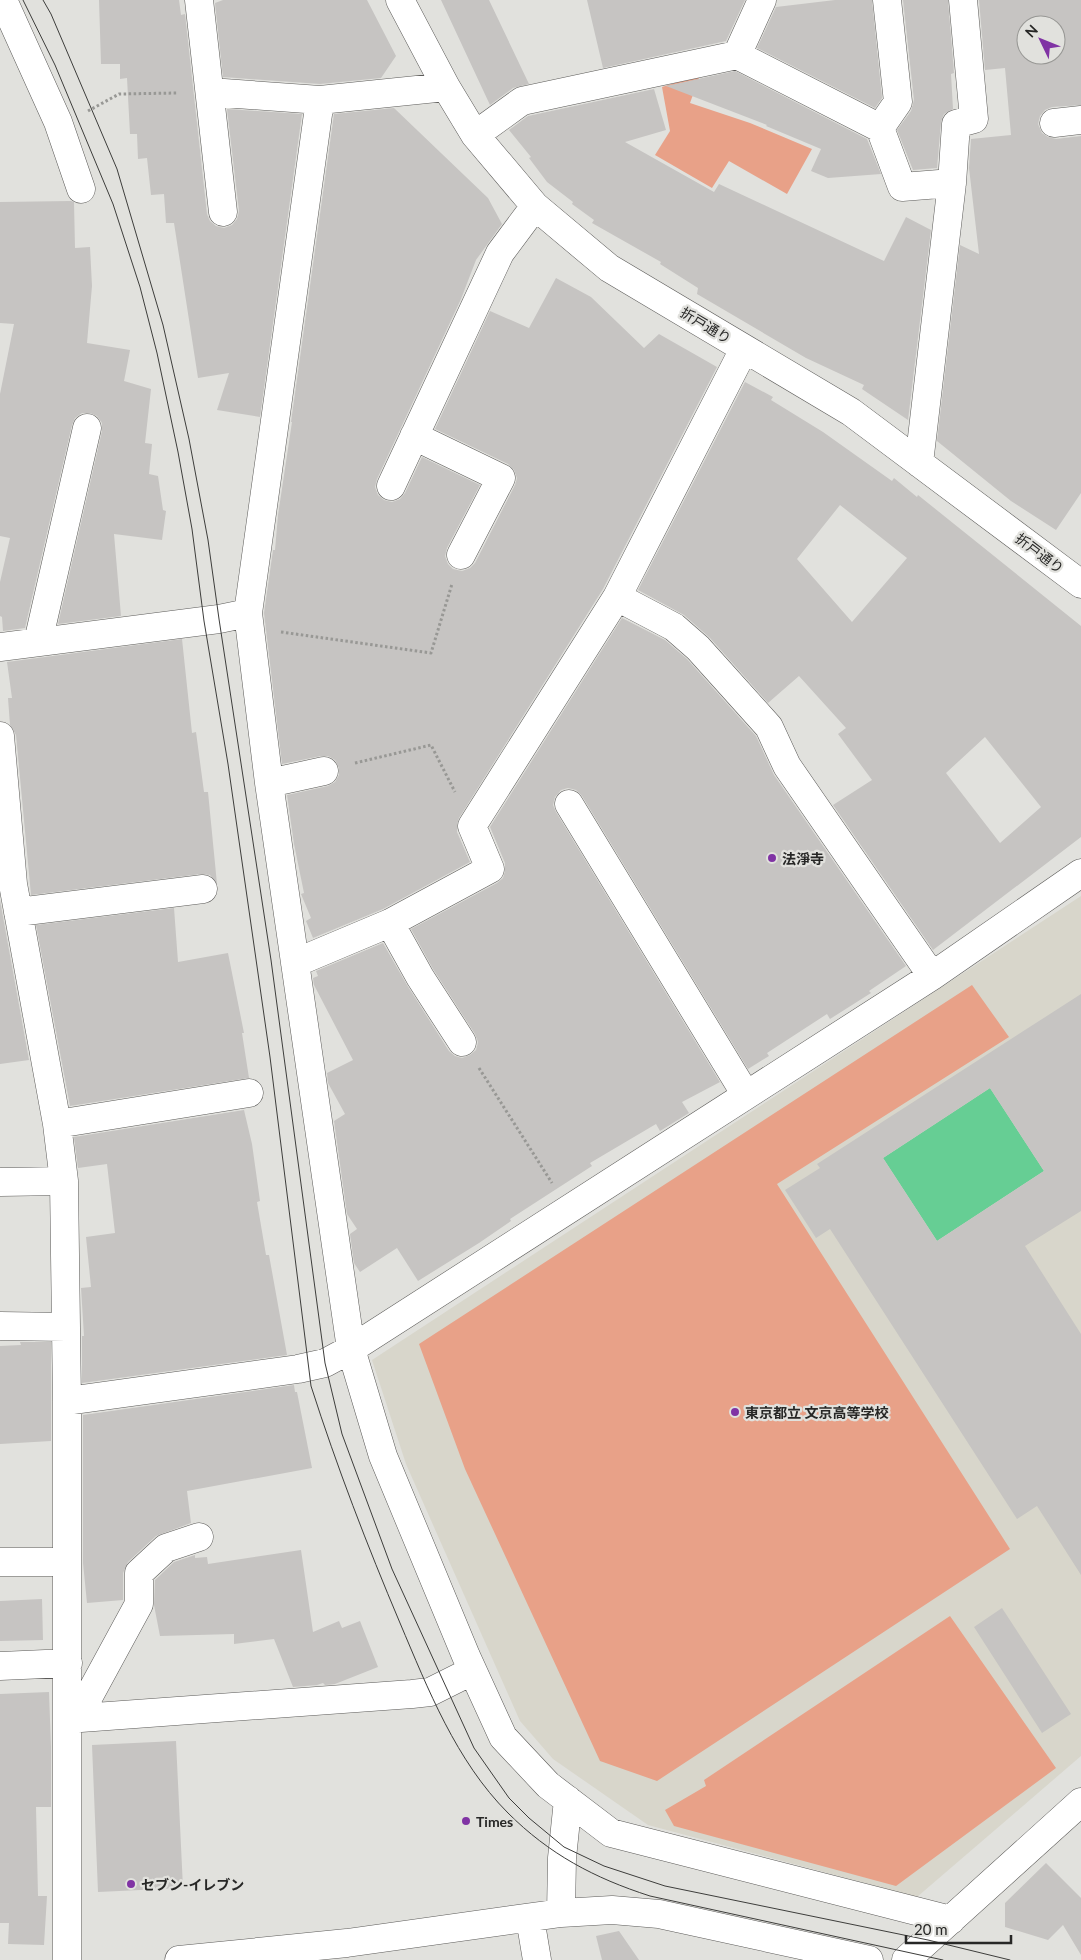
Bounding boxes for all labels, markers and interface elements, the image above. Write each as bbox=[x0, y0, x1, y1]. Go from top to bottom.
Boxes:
north arrow bbox=[1016, 15, 1066, 65]
text: N bbox=[1021, 21, 1041, 41]
street label: 折戸通り bbox=[678, 303, 734, 347]
street label: 折戸通り bbox=[1013, 529, 1067, 577]
place label: 法淨寺 bbox=[782, 850, 824, 867]
marker: 法淨寺 bbox=[766, 852, 778, 864]
place label: 東京都立 文京高等学校 bbox=[745, 1404, 888, 1421]
marker: 東京都立 文京高等学校 bbox=[729, 1406, 741, 1418]
place label: Times bbox=[476, 1813, 513, 1830]
marker: Times bbox=[460, 1815, 472, 1827]
place label: セブン-イレブン bbox=[141, 1876, 244, 1893]
marker: セブン-イレブン bbox=[125, 1878, 137, 1890]
scale bar bbox=[906, 1912, 1011, 1944]
text: 20 m bbox=[914, 1920, 948, 1938]

